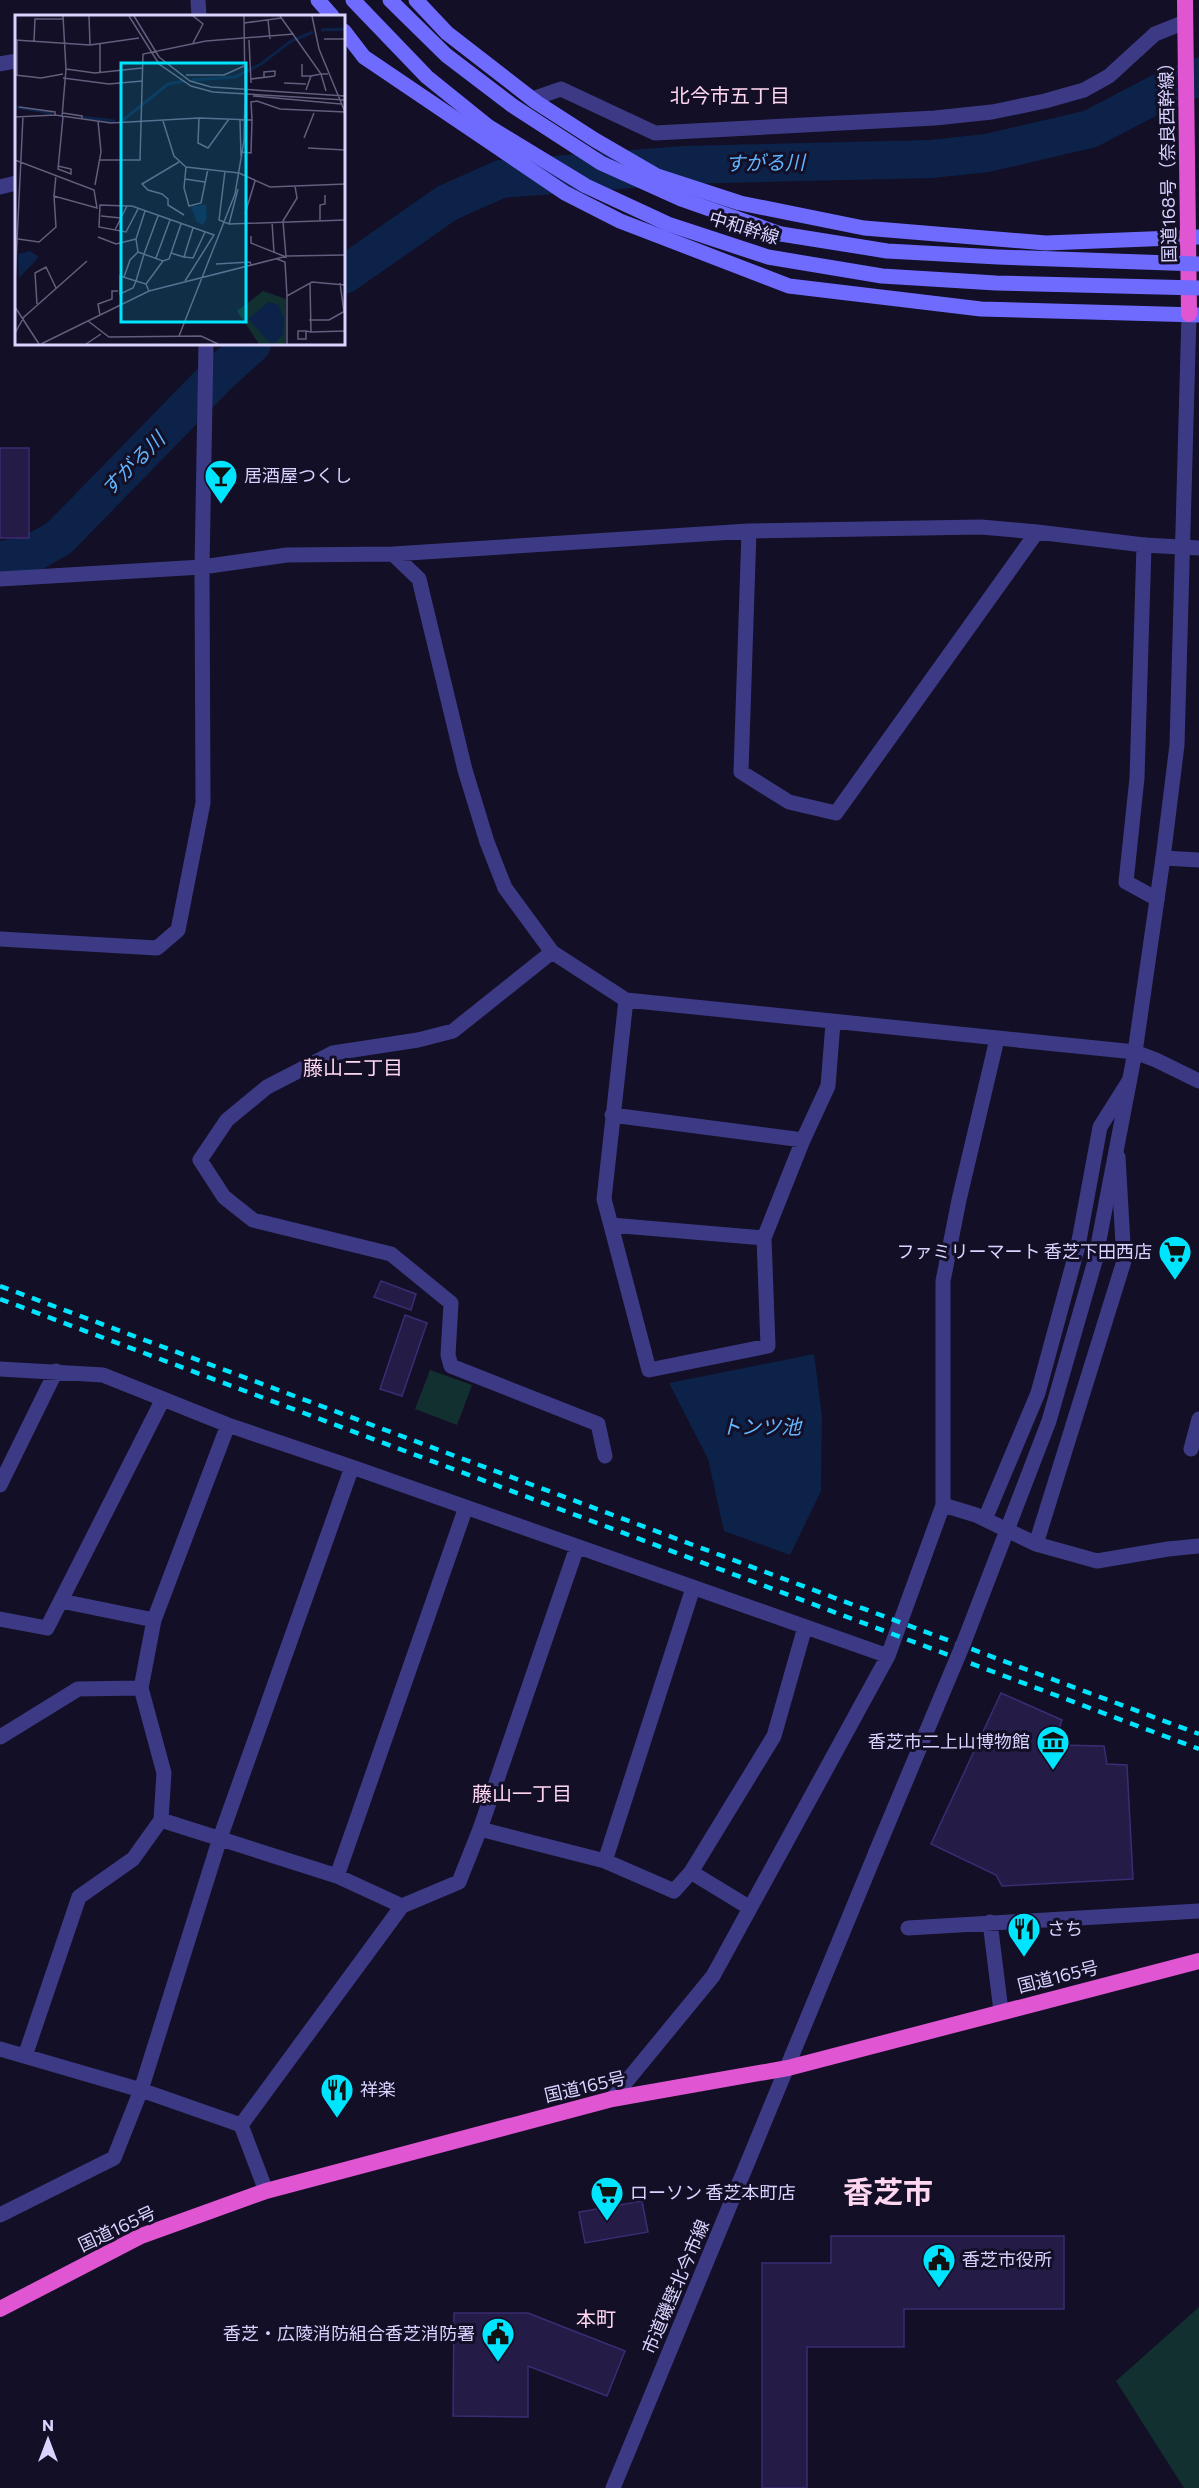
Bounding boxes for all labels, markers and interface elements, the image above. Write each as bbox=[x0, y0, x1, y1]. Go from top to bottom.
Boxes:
inset map bbox=[15, 15, 345, 345]
street label: 国道168号（奈良西幹線） bbox=[1154, 53, 1180, 263]
district label: 北今市五丁目 bbox=[670, 83, 790, 107]
water label: すがる川 bbox=[725, 149, 807, 175]
street label: 中和幹線 bbox=[707, 206, 782, 248]
water label: すがる川 bbox=[96, 425, 170, 500]
bar icon: 居酒屋つくし bbox=[203, 458, 239, 505]
place label: 居酒屋つくし bbox=[244, 464, 352, 486]
district label: 藤山二丁目 bbox=[303, 1055, 403, 1079]
supermarket icon: ファミリーマート 香芝下田西店 bbox=[1157, 1234, 1193, 1281]
place label: ファミリーマート 香芝下田西店 bbox=[897, 1240, 1152, 1262]
water label: トンツ池 bbox=[721, 1414, 803, 1438]
museum icon: 香芝市二上山博物館 bbox=[1035, 1724, 1071, 1771]
place label: 香芝市二上山博物館 bbox=[868, 1730, 1030, 1752]
district label: 藤山一丁目 bbox=[472, 1781, 572, 1805]
restaurant icon: さち bbox=[1006, 1911, 1042, 1958]
place label: さち bbox=[1047, 1917, 1083, 1939]
street label: 国道165号 bbox=[1015, 1955, 1101, 1997]
street label: 国道165号 bbox=[542, 2066, 628, 2106]
restaurant icon: 祥楽 bbox=[319, 2072, 355, 2119]
place label: 祥楽 bbox=[360, 2078, 396, 2100]
district label: 香芝市 bbox=[843, 2172, 933, 2209]
supermarket icon: ローソン 香芝本町店 bbox=[589, 2175, 625, 2222]
place label: ローソン 香芝本町店 bbox=[630, 2181, 795, 2203]
street label: 国道165号 bbox=[74, 2201, 159, 2256]
street label: 市道磯壁北今市線 bbox=[637, 2216, 713, 2357]
public building icon: 香芝市役所 bbox=[921, 2242, 957, 2289]
place label: 香芝市役所 bbox=[962, 2248, 1052, 2270]
district label: 本町 bbox=[576, 2306, 616, 2330]
public building icon: 香芝・広陵消防組合香芝消防署 bbox=[480, 2316, 516, 2363]
place label: 香芝・広陵消防組合香芝消防署 bbox=[223, 2322, 475, 2344]
north arrow bbox=[18, 2410, 78, 2470]
text: N bbox=[42, 2415, 54, 2434]

